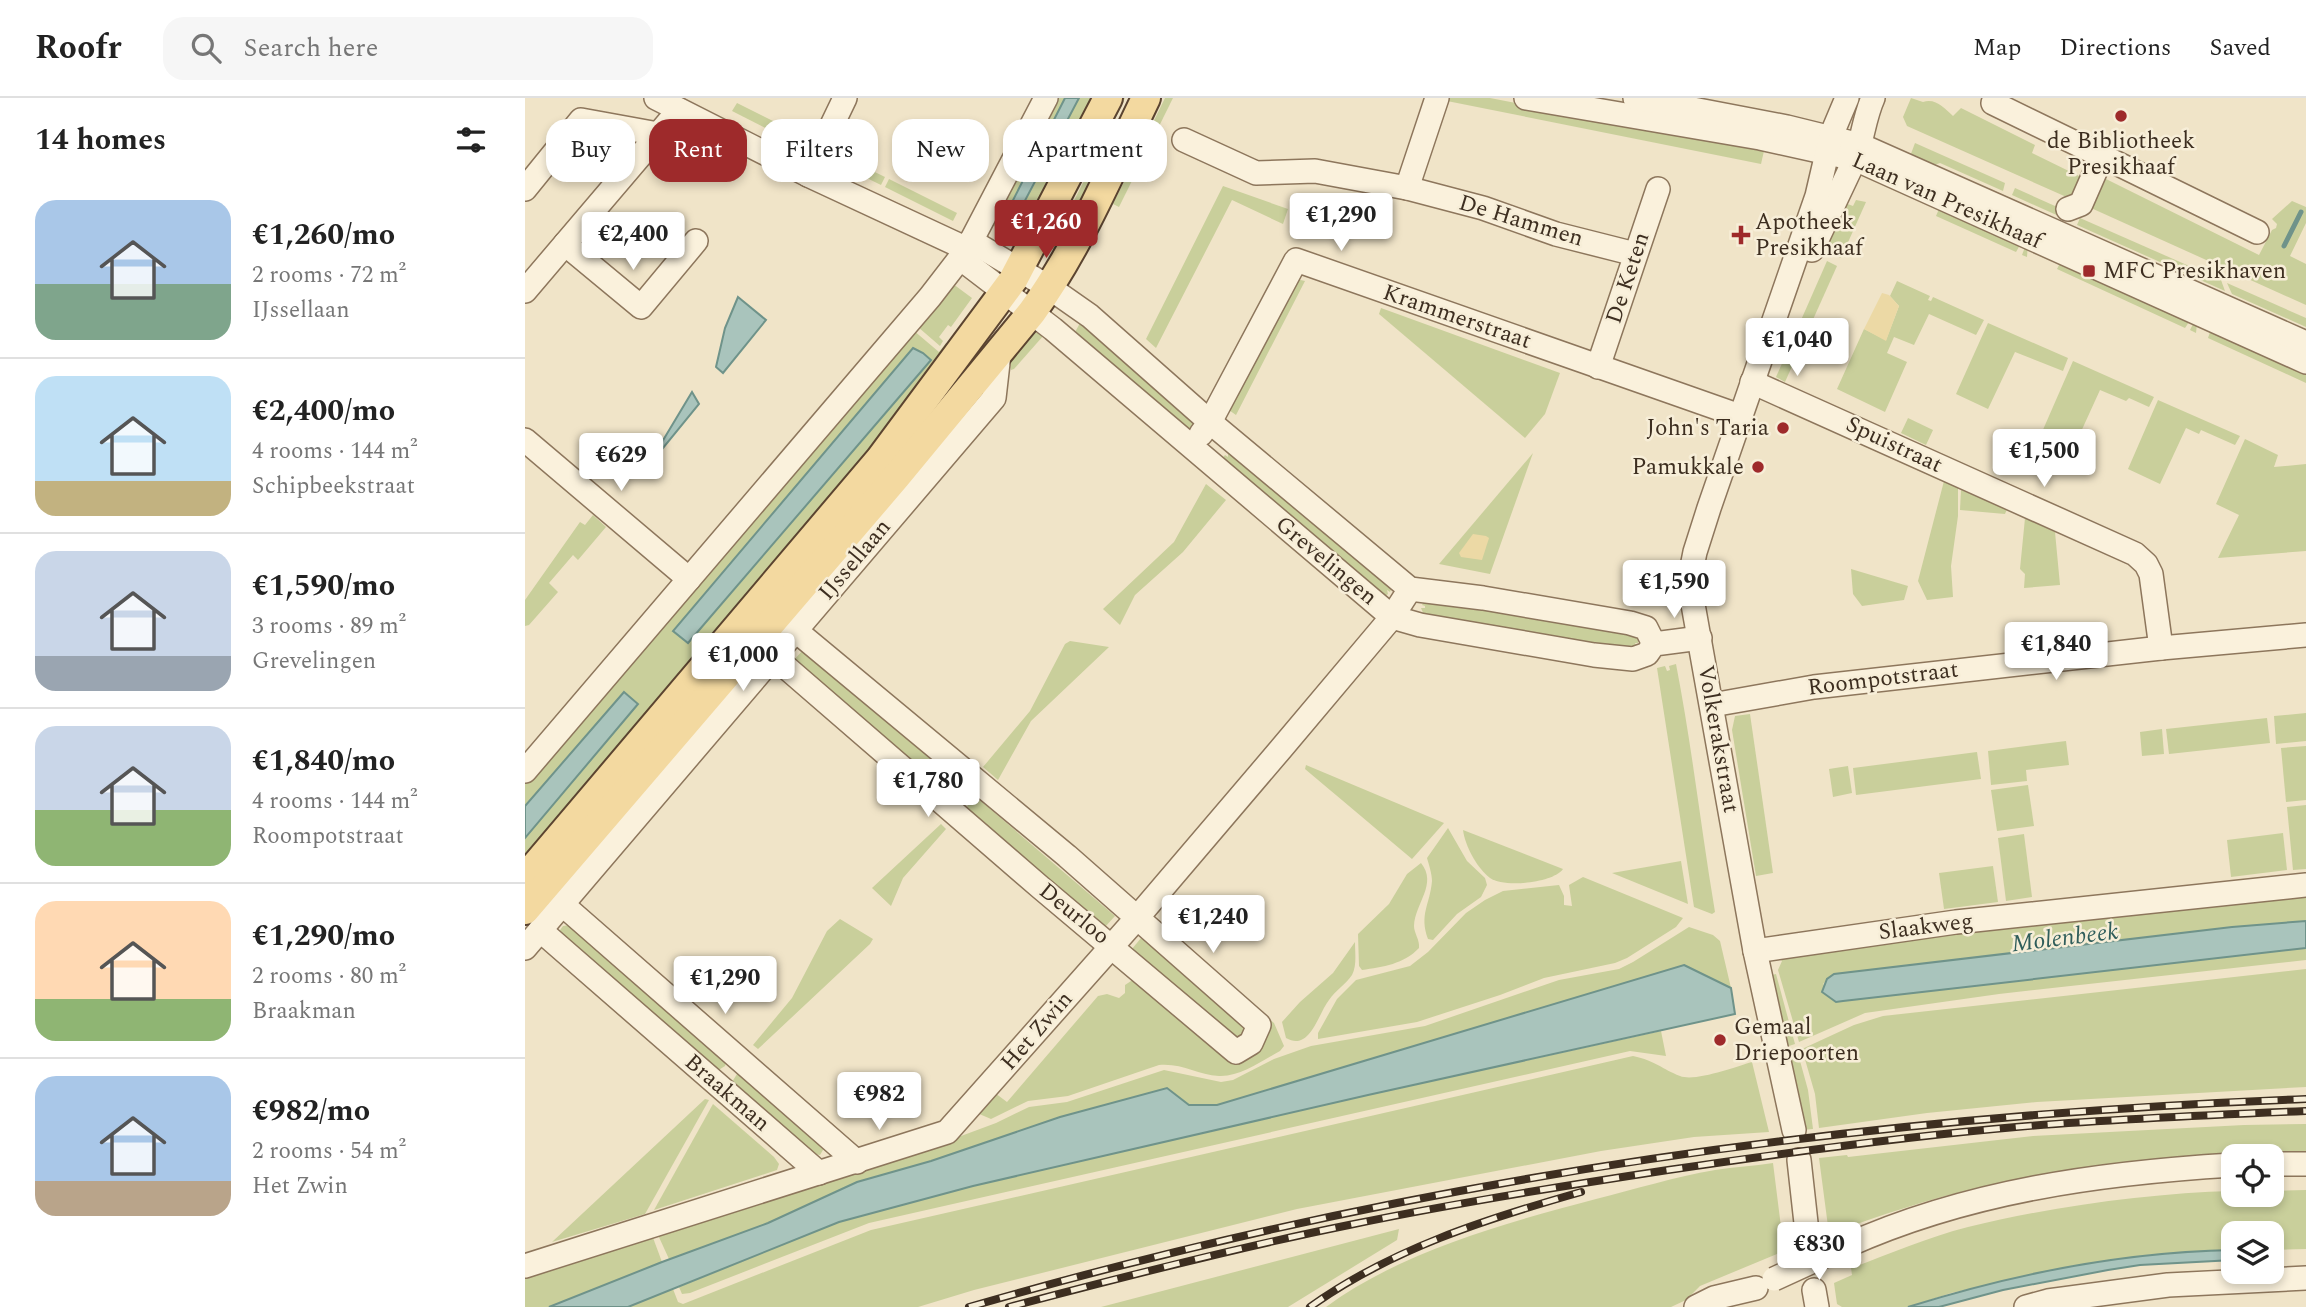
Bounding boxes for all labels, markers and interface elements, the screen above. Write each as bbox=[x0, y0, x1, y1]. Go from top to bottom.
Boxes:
search box bbox=[163, 17, 653, 80]
text: Roofr bbox=[35, 23, 121, 73]
text: Search here bbox=[243, 28, 378, 68]
icon: search bbox=[187, 29, 225, 67]
text: Map bbox=[1973, 30, 2021, 66]
text: Directions bbox=[2059, 30, 2171, 66]
text: Saved bbox=[2209, 30, 2271, 66]
marker: de Bibliotheek Presikhaaf bbox=[2113, 108, 2129, 124]
text: 14 homes bbox=[35, 117, 166, 163]
chip: Buy bbox=[546, 119, 635, 182]
chip: Rent bbox=[649, 119, 747, 182]
chip: Filters bbox=[761, 119, 878, 182]
chip: New bbox=[892, 119, 989, 182]
chip: Apartment bbox=[1003, 119, 1167, 182]
icon: filters bbox=[452, 121, 490, 159]
place label: de Bibliotheek Presikhaaf bbox=[2047, 124, 2195, 185]
street label: Laan van Presikhaaf bbox=[1846, 143, 2050, 260]
street label: De Hammen bbox=[1454, 185, 1588, 257]
pin: €1,290 bbox=[1284, 194, 1398, 253]
text: €1,290 bbox=[1306, 198, 1376, 233]
pin: €1,260 bbox=[989, 200, 1103, 260]
text: €1,260 bbox=[1011, 205, 1081, 240]
place label: Apotheek Presikhaaf bbox=[1755, 205, 1865, 266]
text: €1,260/mo bbox=[252, 212, 395, 258]
pin: €2,400 bbox=[576, 212, 690, 272]
text: €2,400 bbox=[598, 217, 668, 252]
marker: Apotheek Presikhaaf bbox=[1733, 227, 1749, 243]
icon: home bbox=[91, 228, 175, 312]
street label: De Keten bbox=[1597, 228, 1659, 328]
place label: MFC Presikhaven bbox=[2103, 254, 2286, 289]
text: 2 rooms · 72 m² bbox=[252, 258, 406, 293]
marker: MFC Presikhaven bbox=[2081, 263, 2097, 279]
street label: Krammerstraat bbox=[1378, 275, 1536, 359]
text: IJssellaan bbox=[252, 293, 350, 328]
pin: €1,040 bbox=[1740, 318, 1854, 378]
text: €1,040 bbox=[1762, 323, 1832, 358]
text: €2,400/mo bbox=[252, 388, 395, 434]
icon: home bbox=[91, 404, 175, 488]
street label: Spuistraat bbox=[1840, 407, 1948, 483]
place label: John's Taria bbox=[1646, 411, 1769, 446]
marker: John's Taria bbox=[1775, 420, 1791, 436]
pin: €1,500 bbox=[1987, 430, 2101, 489]
text: 4 rooms · 144 m² bbox=[252, 434, 418, 469]
pin: €629 bbox=[580, 434, 662, 493]
text: €1,500 bbox=[2009, 434, 2079, 469]
text: €629 bbox=[595, 438, 647, 473]
place label: Pamukkale bbox=[1632, 450, 1744, 485]
marker: Pamukkale bbox=[1750, 459, 1766, 475]
text: Schipbeekstraat bbox=[252, 469, 415, 504]
street label: Grevelingen bbox=[1267, 508, 1385, 614]
street label: IJssellaan bbox=[810, 511, 900, 609]
pin: €1,590 bbox=[1617, 560, 1731, 620]
text: €1,590/mo bbox=[252, 563, 395, 609]
text: €1,590 bbox=[1639, 565, 1709, 600]
icon: home bbox=[91, 579, 175, 663]
text: 3 rooms · 89 m² bbox=[252, 609, 406, 644]
pin: €1,840 bbox=[1999, 622, 2113, 682]
text: €1,840 bbox=[2021, 627, 2091, 662]
pin: €1,000 bbox=[686, 634, 800, 693]
text: €1,000 bbox=[708, 638, 778, 673]
text: Grevelingen bbox=[252, 644, 376, 679]
street label: Roompotstraat bbox=[1806, 652, 1960, 706]
street label: Volkerakstraat bbox=[1688, 662, 1748, 816]
text: €1,840/mo bbox=[252, 738, 395, 784]
icon: home bbox=[91, 754, 175, 838]
pin: €1,780 bbox=[871, 760, 985, 819]
text: €1,780 bbox=[893, 764, 963, 799]
text: 4 rooms · 144 m² bbox=[252, 784, 418, 819]
text: Roompotstraat bbox=[252, 819, 404, 854]
street label: Deurloo bbox=[1031, 874, 1117, 954]
pin: €1,240 bbox=[1156, 896, 1270, 955]
text: €1,240 bbox=[1178, 900, 1248, 935]
street label: Slaakweg bbox=[1877, 904, 1975, 950]
text: €1,290/mo bbox=[252, 913, 395, 959]
water label: Molenbeek bbox=[2009, 914, 2121, 962]
icon: home bbox=[91, 929, 175, 1013]
pin: €1,290 bbox=[668, 956, 782, 1016]
text: 2 rooms · 80 m² bbox=[252, 959, 406, 994]
text: €1,290 bbox=[690, 961, 760, 996]
street label: Het Zwin bbox=[992, 983, 1082, 1079]
text: Braakman bbox=[252, 994, 356, 1029]
place label: Gemaal Driepoorten bbox=[1734, 1010, 1859, 1071]
marker: Gemaal Driepoorten bbox=[1712, 1032, 1728, 1048]
street label: Braakman bbox=[676, 1046, 778, 1140]
pin: €982 bbox=[838, 1072, 920, 1132]
text: €982 bbox=[853, 1077, 905, 1112]
text: €982/mo bbox=[252, 1088, 370, 1134]
icon: home bbox=[91, 1104, 175, 1188]
text: 2 rooms · 54 m² bbox=[252, 1134, 406, 1169]
map controls bbox=[2221, 1144, 2284, 1284]
button: locate bbox=[2221, 1144, 2284, 1207]
text: Het Zwin bbox=[252, 1169, 348, 1204]
button: layers bbox=[2221, 1221, 2284, 1284]
pin: €830 bbox=[1778, 1222, 1860, 1282]
text: €830 bbox=[1793, 1227, 1845, 1262]

